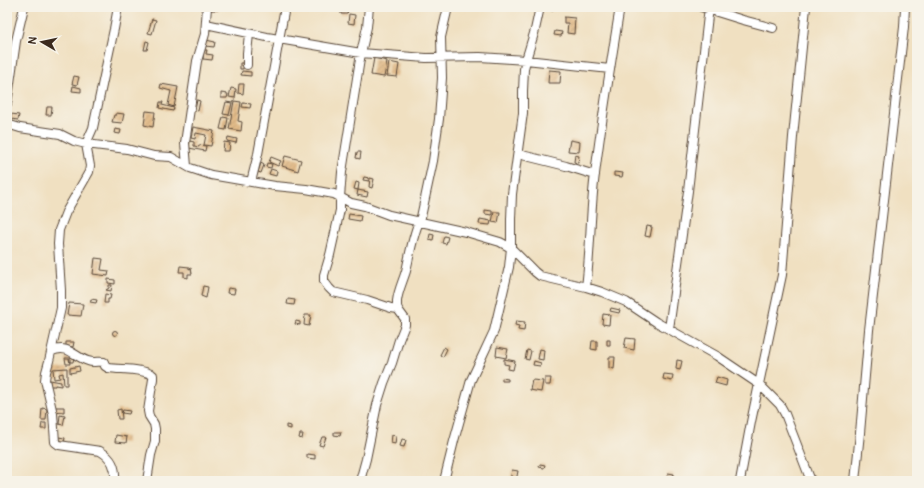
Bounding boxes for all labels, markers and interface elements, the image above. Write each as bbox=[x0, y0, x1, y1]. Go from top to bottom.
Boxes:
north arrow bbox=[22, 22, 62, 62]
text: N bbox=[26, 35, 40, 45]

